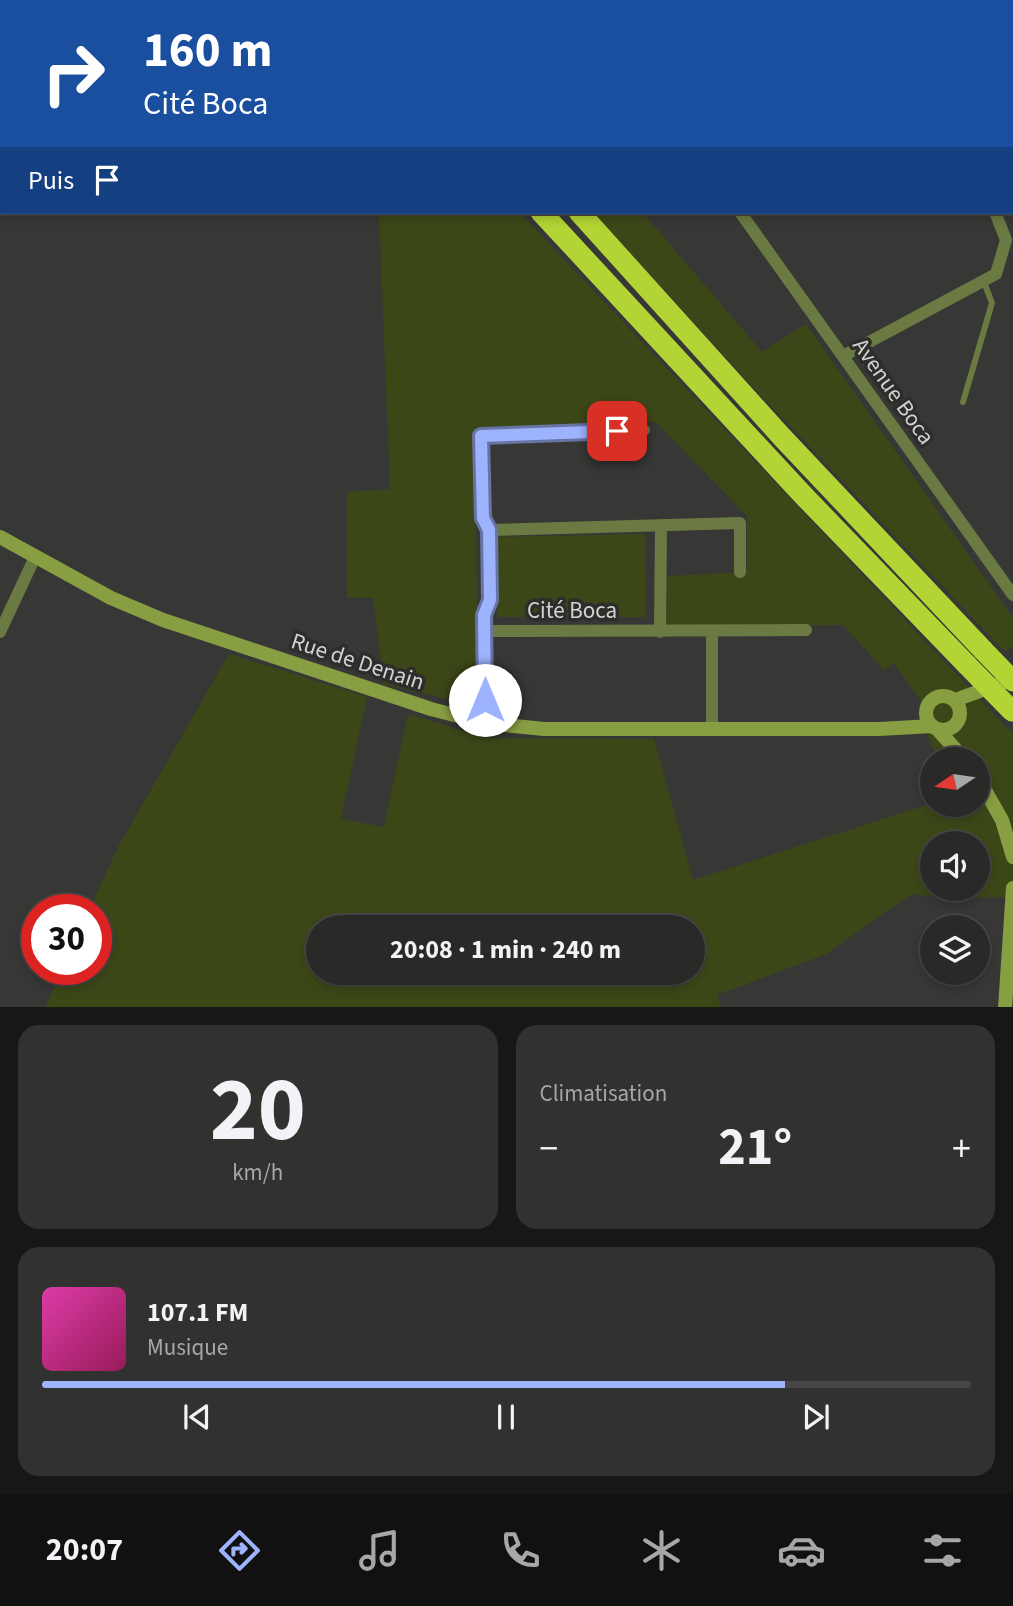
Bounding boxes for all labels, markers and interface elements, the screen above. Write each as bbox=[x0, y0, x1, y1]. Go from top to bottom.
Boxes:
text: 160 m bbox=[143, 16, 272, 86]
icon: right bbox=[28, 28, 119, 119]
text: Cité Boca bbox=[143, 81, 268, 127]
icon: arrive bbox=[88, 161, 126, 199]
text: Puis bbox=[28, 162, 74, 199]
street label: Avenue Boca bbox=[845, 331, 942, 451]
pin bbox=[587, 401, 647, 461]
icon: arrive bbox=[598, 412, 636, 450]
street label: Cité Boca bbox=[527, 594, 617, 627]
street label: Rue de Denain bbox=[287, 624, 429, 699]
position arrow bbox=[448, 663, 522, 737]
north arrow bbox=[920, 747, 990, 817]
map controls bbox=[920, 747, 990, 985]
button: sound bbox=[920, 831, 990, 901]
speed limit sign: 30 bbox=[21, 894, 112, 985]
button: layers bbox=[920, 915, 990, 985]
text: 20:08 · 1 min · 240 m bbox=[390, 931, 621, 968]
text: 20 bbox=[210, 1046, 306, 1175]
text: Climatisation bbox=[540, 1077, 667, 1110]
text: 21° bbox=[718, 1111, 792, 1185]
text: − bbox=[540, 1122, 558, 1176]
text: + bbox=[952, 1122, 971, 1176]
text: km/h bbox=[232, 1156, 283, 1189]
text: 107.1 FM bbox=[147, 1294, 248, 1331]
text: Musique bbox=[147, 1331, 228, 1364]
icon: previous bbox=[178, 1398, 216, 1436]
icon: pause bbox=[487, 1398, 525, 1436]
icon: next bbox=[797, 1398, 835, 1436]
icon: directions bbox=[215, 1526, 264, 1575]
icon: music bbox=[355, 1526, 404, 1575]
icon: phone bbox=[496, 1526, 545, 1575]
icon: climate bbox=[637, 1526, 686, 1575]
icon: car bbox=[777, 1526, 826, 1575]
icon: filters bbox=[918, 1526, 967, 1575]
text: 20:07 bbox=[46, 1527, 123, 1573]

